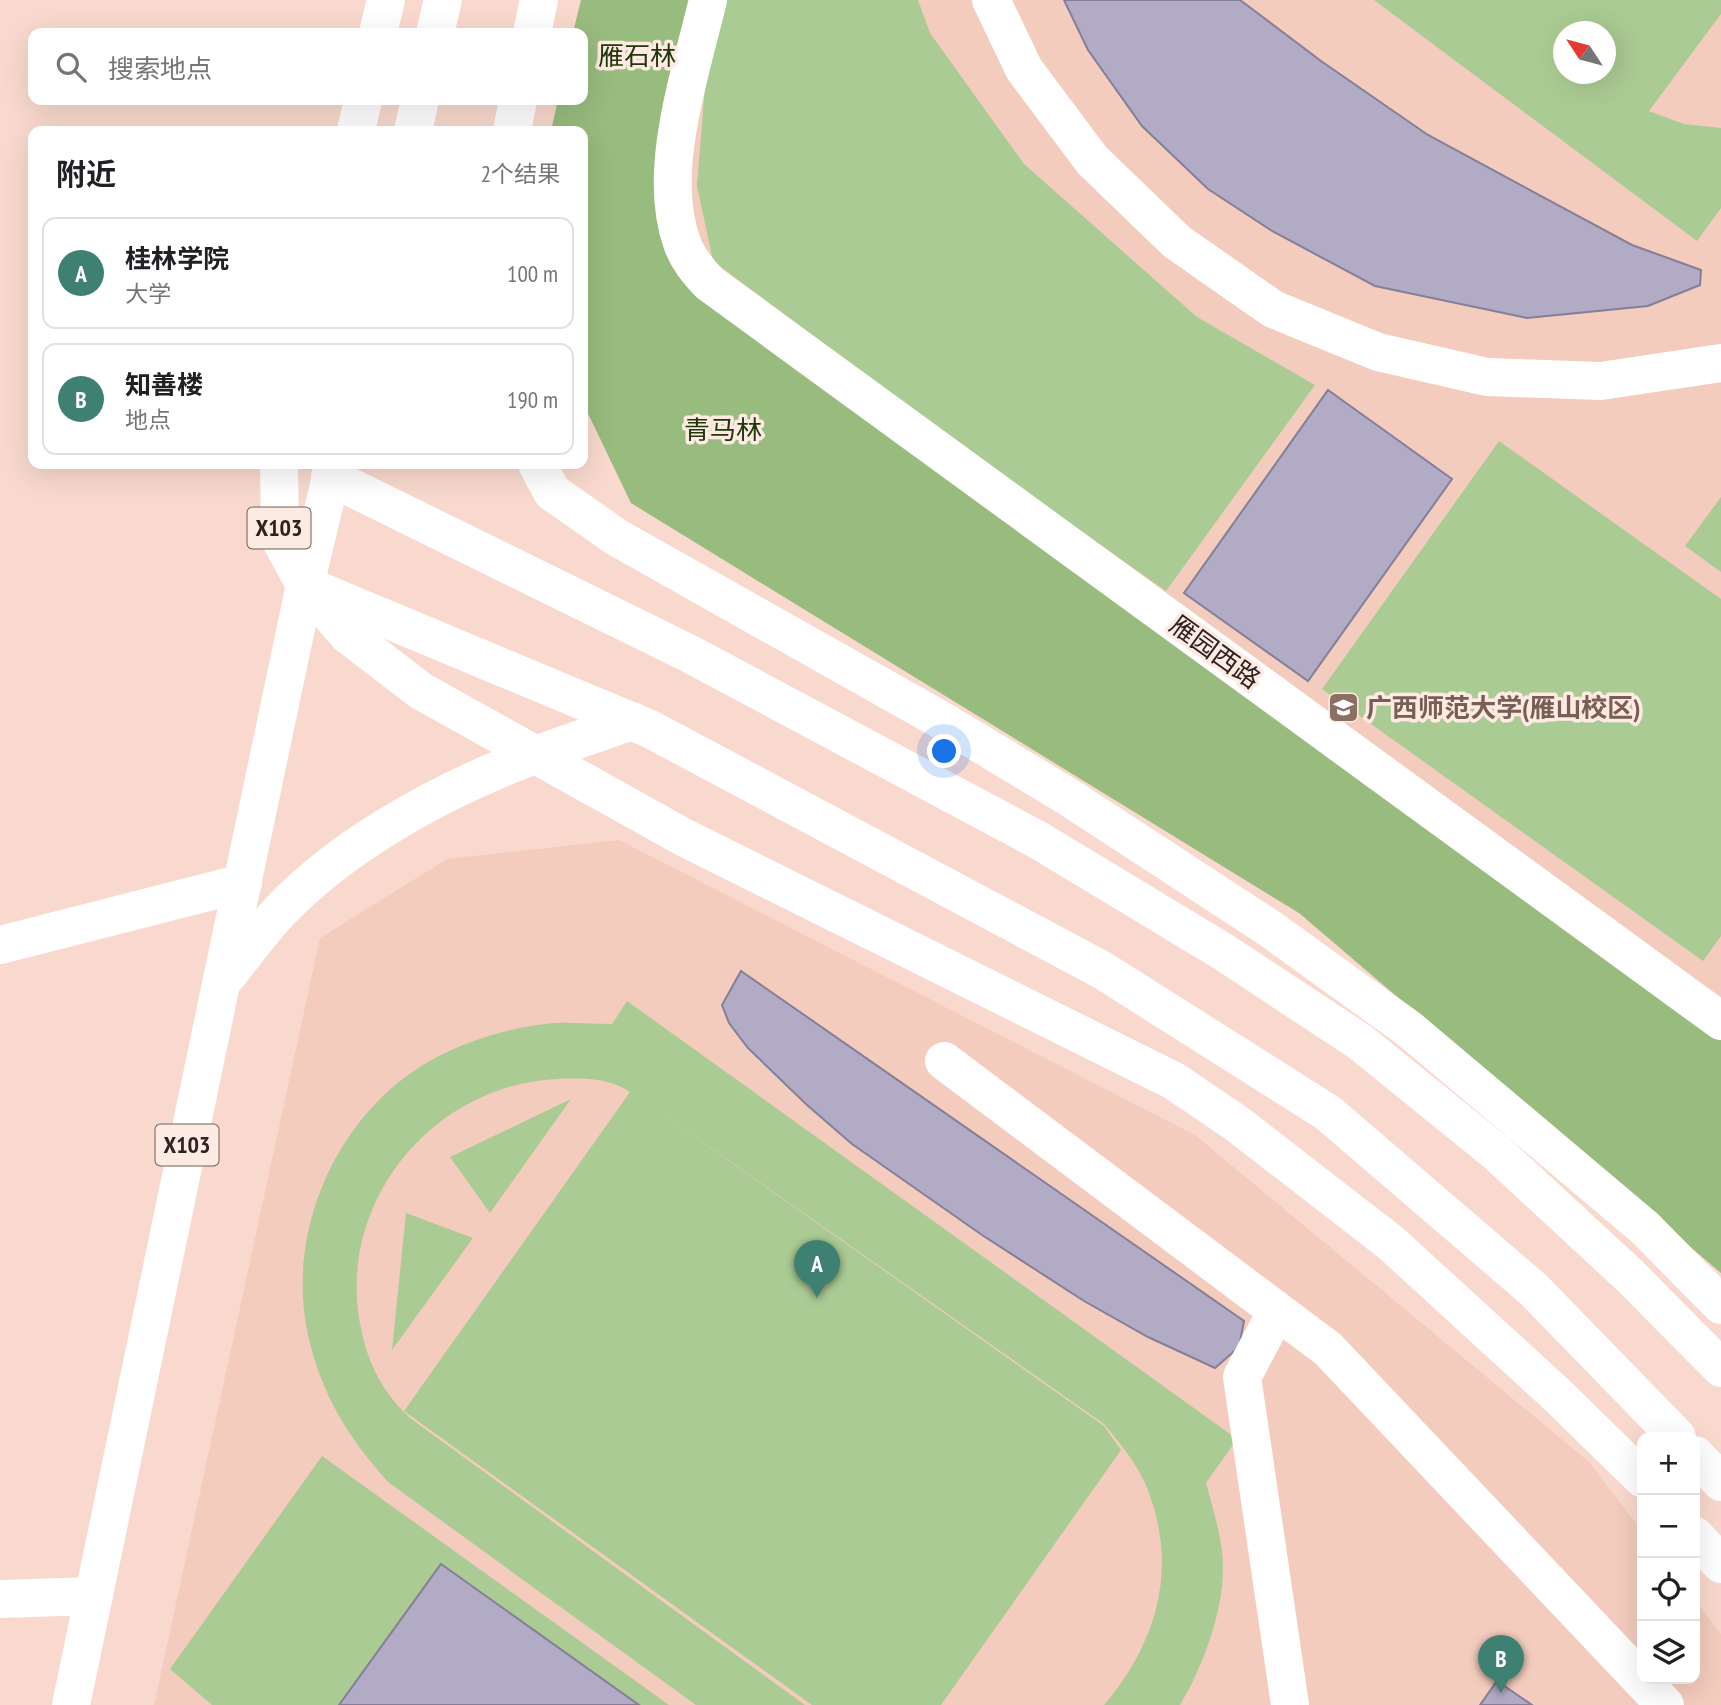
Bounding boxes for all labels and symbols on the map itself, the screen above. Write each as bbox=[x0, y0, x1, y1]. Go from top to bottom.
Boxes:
north arrow bbox=[1553, 21, 1616, 84]
park label: 雁石林 bbox=[598, 39, 676, 72]
park label: 青马林 bbox=[684, 413, 762, 446]
road number: X103 bbox=[247, 508, 310, 548]
street label: 雁园西路 bbox=[1164, 608, 1267, 696]
school or university icon: 广西师范大学(雁山校区) bbox=[1326, 691, 1360, 725]
place label: 广西师范大学(雁山校区) bbox=[1366, 691, 1640, 724]
your location bbox=[927, 734, 961, 768]
road number: X103 bbox=[156, 1125, 218, 1166]
pin: A bbox=[794, 1240, 840, 1298]
pin: B bbox=[1478, 1635, 1524, 1693]

